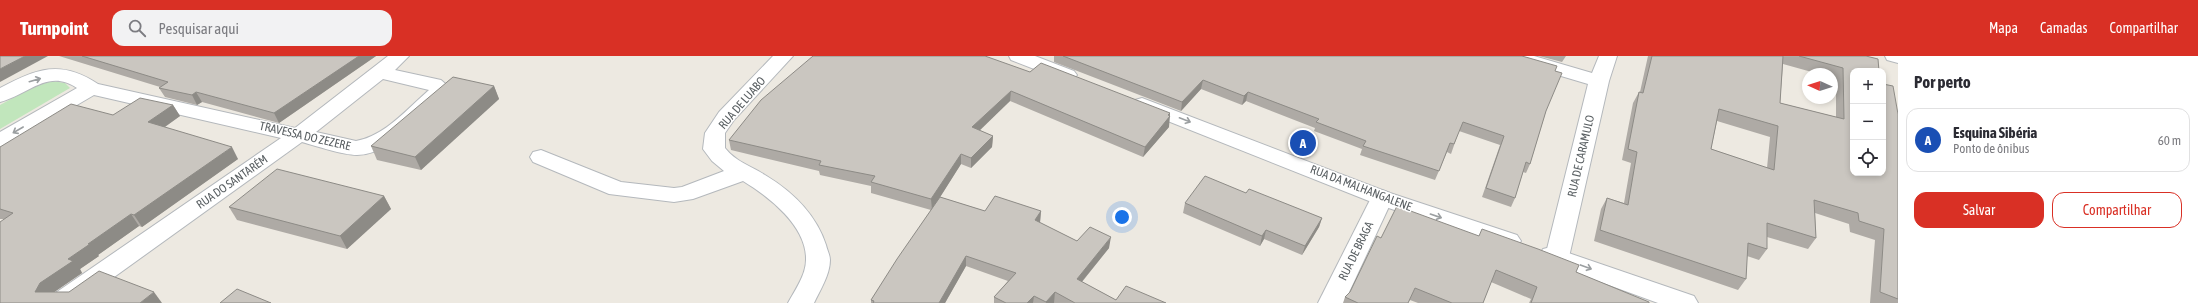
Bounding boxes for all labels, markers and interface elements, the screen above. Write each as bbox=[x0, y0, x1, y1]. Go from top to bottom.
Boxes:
search box bbox=[112, 10, 392, 46]
text: Turnpoint bbox=[20, 17, 88, 39]
icon: search bbox=[126, 17, 148, 39]
text: Pesquisar aqui bbox=[158, 20, 239, 37]
text: Mapa bbox=[1989, 20, 2018, 36]
text: Camadas bbox=[2040, 20, 2088, 36]
text: Compartilhar bbox=[2110, 20, 2178, 36]
north arrow bbox=[1802, 68, 1838, 104]
map controls bbox=[1850, 68, 1886, 176]
button: + bbox=[1850, 68, 1886, 104]
text: Por perto bbox=[1914, 72, 1971, 92]
street label: RUA DE LUABO bbox=[716, 74, 768, 132]
one-way arrow bbox=[28, 76, 41, 83]
button: − bbox=[1850, 104, 1886, 140]
street label: RUA DE CARAMULO bbox=[1565, 114, 1597, 198]
one-way arrow bbox=[1178, 117, 1190, 125]
street label: TRAVESSA DO ZEZERE bbox=[258, 119, 352, 153]
text: Esquina Sibéria bbox=[1953, 124, 2037, 141]
one-way arrow bbox=[12, 127, 24, 135]
pin: A bbox=[1290, 128, 1316, 158]
text: A bbox=[1925, 133, 1931, 148]
text: 60 m bbox=[2158, 133, 2181, 148]
button: locate bbox=[1850, 140, 1886, 176]
text: Ponto de ônibus bbox=[1953, 141, 2029, 156]
street label: RUA DO SANTARÉM bbox=[194, 152, 270, 212]
street label: RUA DA MALHANGALENE bbox=[1308, 162, 1414, 214]
button: Salvar bbox=[1914, 192, 2044, 228]
button: Compartilhar bbox=[2052, 192, 2182, 228]
your location bbox=[1112, 207, 1132, 227]
one-way arrow bbox=[1430, 213, 1442, 221]
street label: RUA DE BRAGA bbox=[1336, 219, 1376, 283]
one-way arrow bbox=[1579, 264, 1591, 272]

